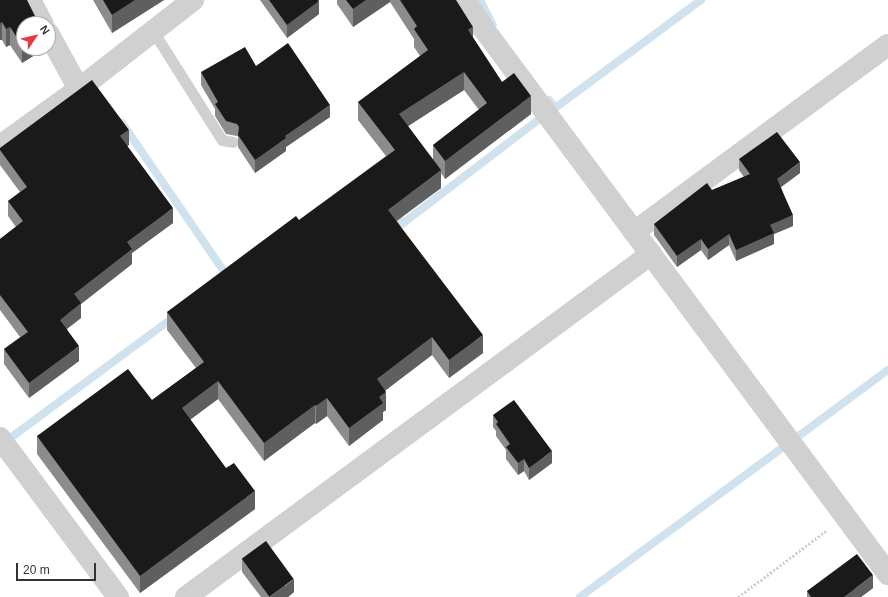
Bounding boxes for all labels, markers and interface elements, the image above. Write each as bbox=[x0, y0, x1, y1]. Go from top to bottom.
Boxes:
north arrow bbox=[16, 16, 56, 56]
text: N bbox=[38, 23, 52, 36]
scale bar bbox=[18, 555, 98, 581]
text: 20 m bbox=[23, 563, 50, 577]

